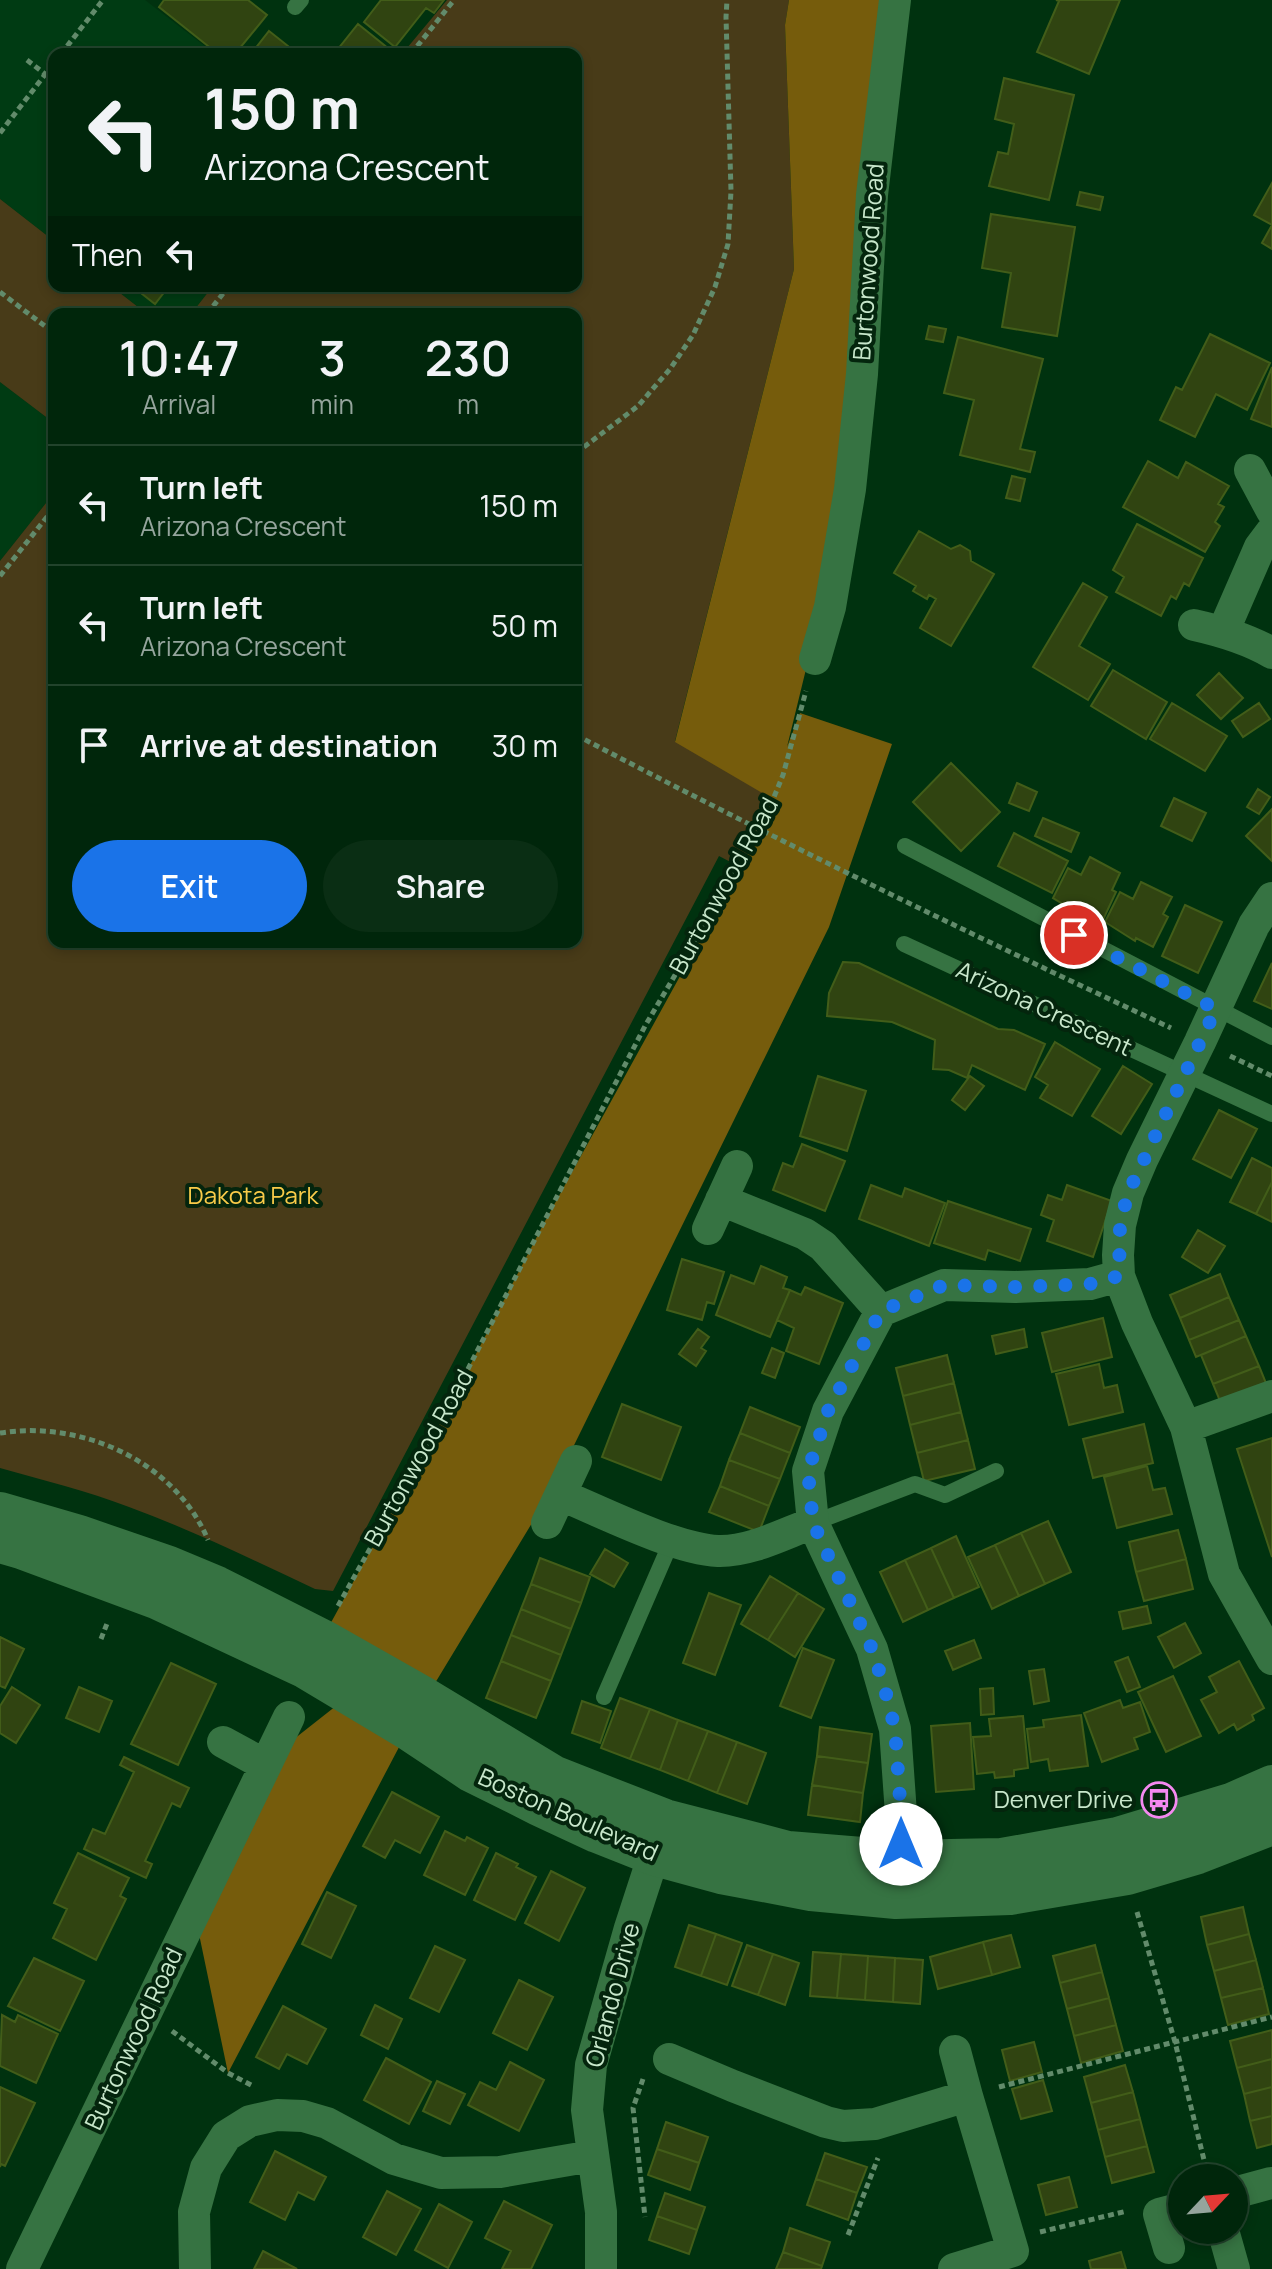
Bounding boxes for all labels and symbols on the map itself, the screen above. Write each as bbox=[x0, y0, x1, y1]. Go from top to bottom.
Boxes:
street label: Burtonwood Road bbox=[844, 162, 891, 362]
street label: Burtonwood Road bbox=[660, 791, 785, 980]
pin bbox=[1040, 901, 1108, 969]
street label: Arizona Crescent bbox=[951, 952, 1138, 1063]
park label: Dakota Park bbox=[188, 1178, 320, 1211]
street label: Burtonwood Road bbox=[355, 1363, 480, 1552]
street label: Boston Boulevard bbox=[473, 1759, 664, 1868]
bus stop icon: Denver Drive bbox=[1140, 1781, 1178, 1819]
place label: Denver Drive bbox=[994, 1782, 1133, 1815]
position arrow bbox=[859, 1802, 943, 1886]
street label: Orlando Drive bbox=[576, 1919, 647, 2071]
street label: Burtonwood Road bbox=[76, 1942, 189, 2135]
north arrow bbox=[1168, 2164, 1248, 2244]

